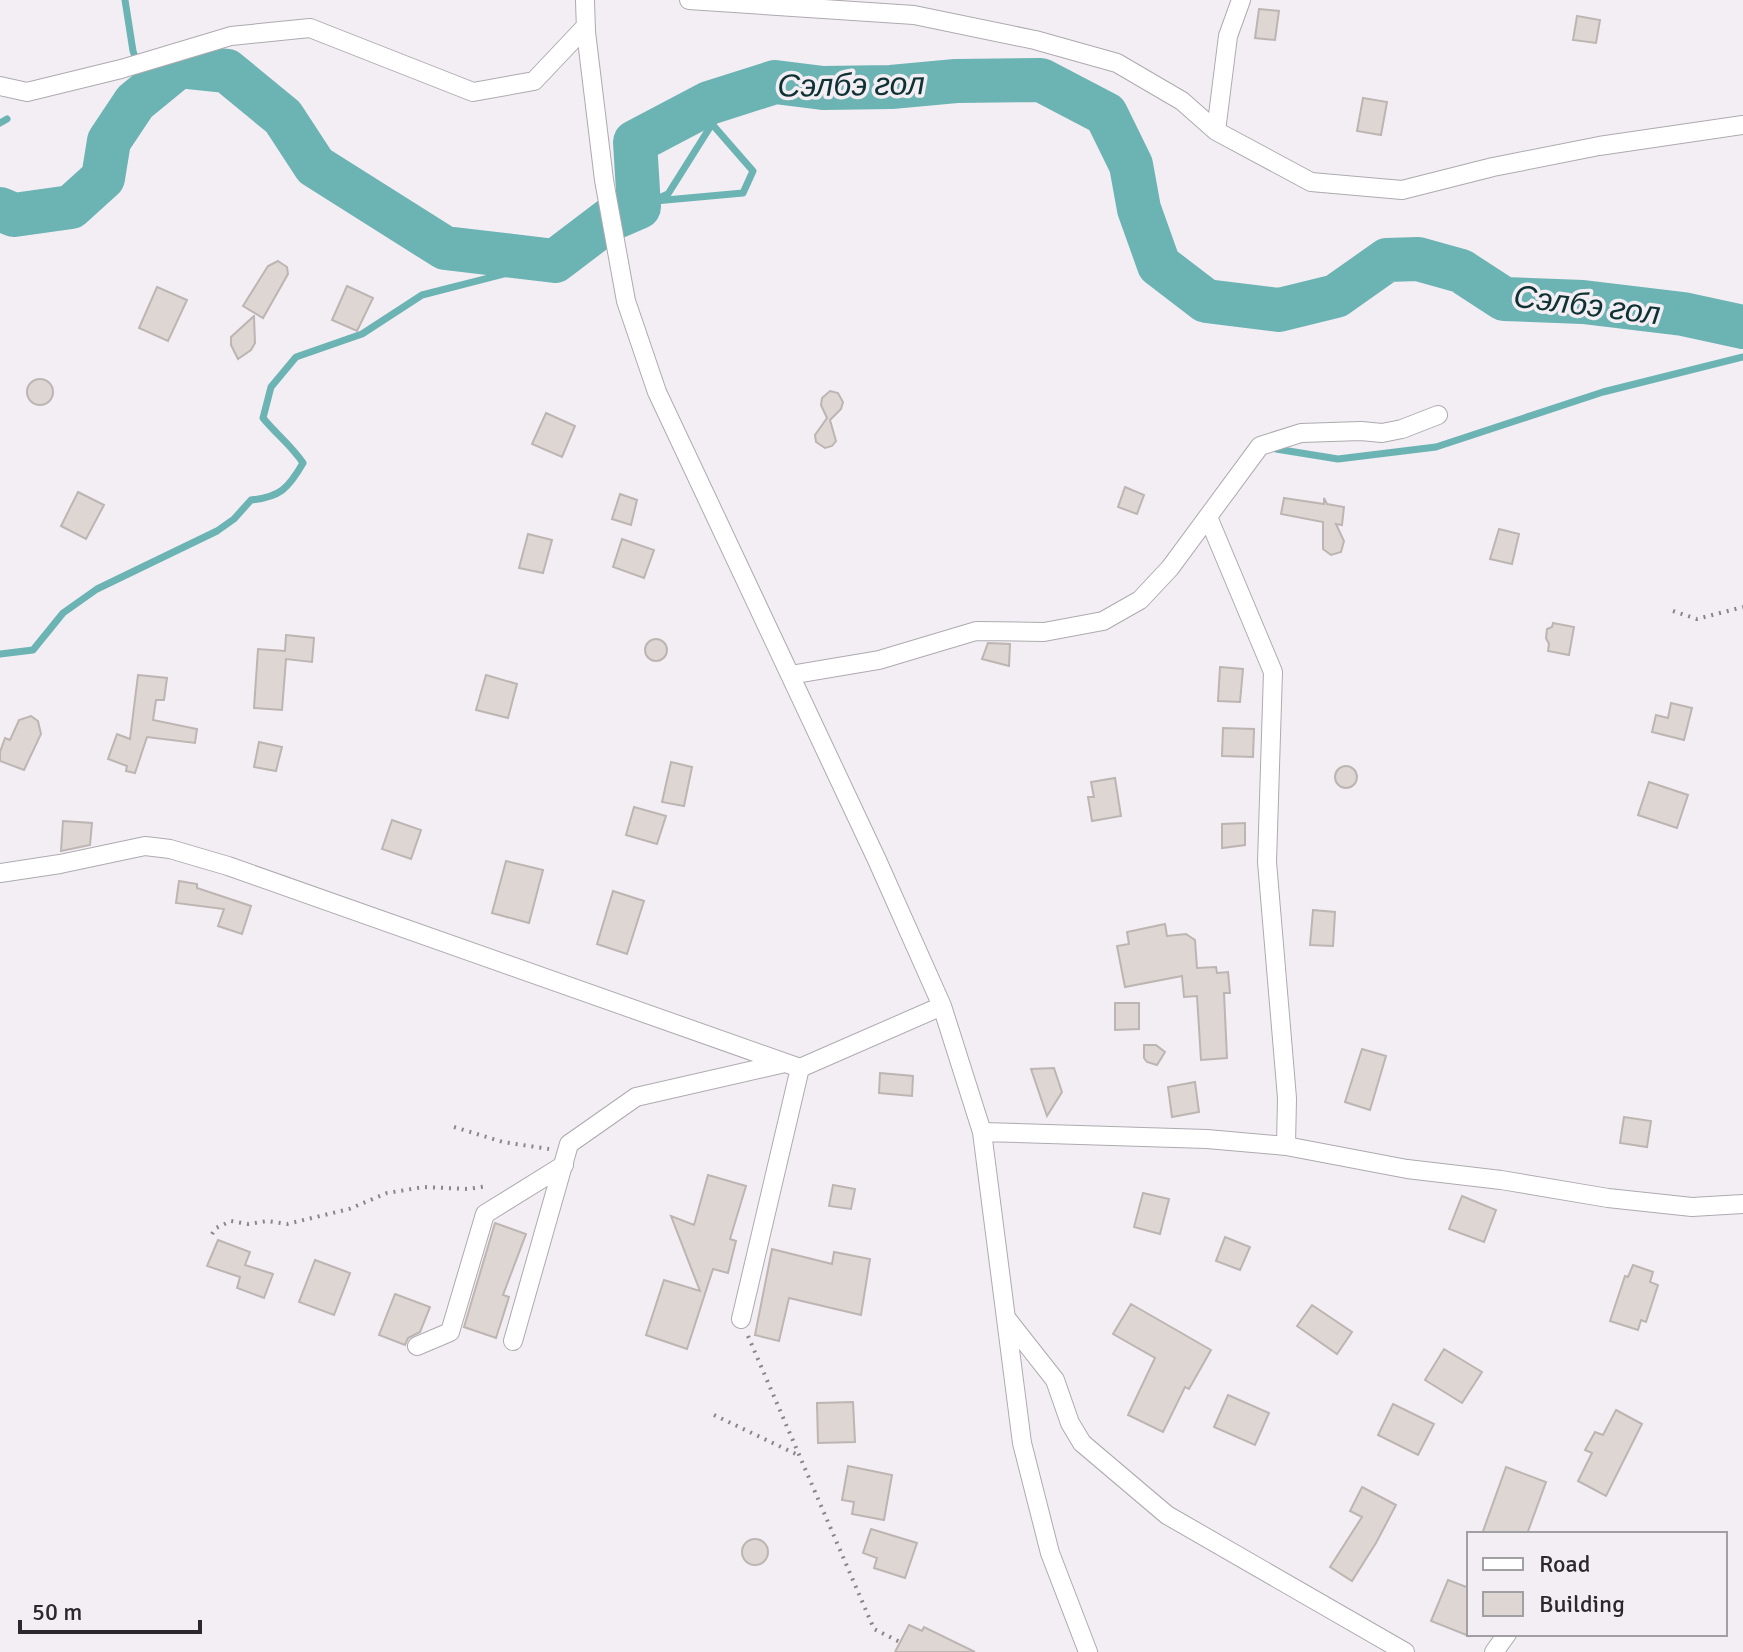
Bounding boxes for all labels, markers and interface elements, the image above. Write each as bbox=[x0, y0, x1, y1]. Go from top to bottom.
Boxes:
water label: Сэлбэ гол bbox=[777, 64, 925, 106]
water label: Сэлбэ гол bbox=[1511, 277, 1663, 333]
legend bbox=[1467, 1532, 1727, 1636]
text: Road bbox=[1539, 1549, 1590, 1579]
scale bar bbox=[20, 1584, 200, 1634]
text: Building bbox=[1539, 1589, 1625, 1619]
text: 50 m bbox=[32, 1597, 82, 1627]

